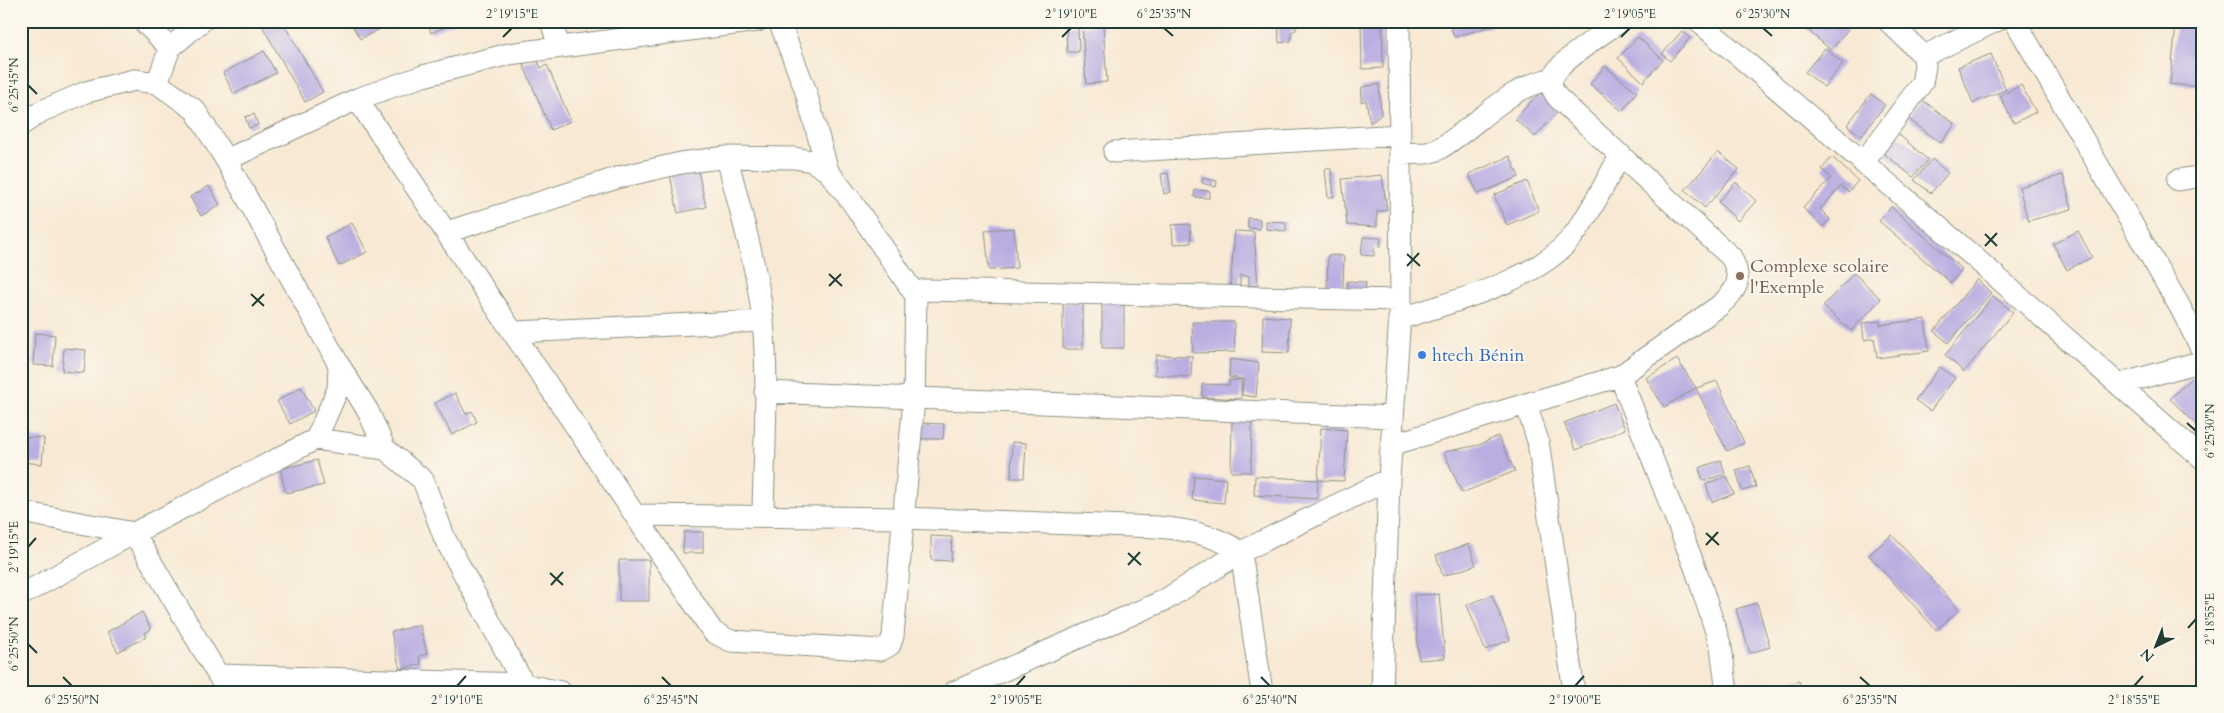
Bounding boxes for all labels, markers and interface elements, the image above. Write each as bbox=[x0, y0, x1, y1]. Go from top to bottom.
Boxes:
text: 2°19'15"E bbox=[486, 6, 538, 22]
text: 2°19'10"E bbox=[1045, 6, 1097, 22]
text: 6°25'35"N bbox=[1137, 6, 1192, 22]
text: 2°19'05"E bbox=[1604, 6, 1656, 22]
text: 6°25'30"N bbox=[1736, 6, 1791, 22]
text: 6°25'45"N bbox=[6, 57, 22, 112]
place label: Complexe scolaire l'Exemple bbox=[1750, 254, 1889, 300]
marker: Complexe scolaire l'Exemple bbox=[1734, 270, 1746, 282]
place label: htech Bénin bbox=[1432, 343, 1525, 368]
marker: htech Bénin bbox=[1416, 349, 1428, 361]
text: 6°25'30"N bbox=[2202, 403, 2218, 458]
text: 2°19'15"E bbox=[6, 521, 22, 573]
text: 2°18'55"E bbox=[2202, 593, 2218, 645]
text: 6°25'50"N bbox=[6, 616, 22, 671]
north arrow bbox=[2132, 620, 2182, 670]
text: N bbox=[2137, 644, 2158, 666]
text: 6°25'50"N bbox=[45, 692, 100, 708]
text: 2°19'10"E bbox=[431, 692, 483, 708]
text: 6°25'45"N bbox=[644, 692, 699, 708]
text: 2°19'05"E bbox=[990, 692, 1042, 708]
text: 6°25'40"N bbox=[1243, 692, 1298, 708]
text: 2°19'00"E bbox=[1549, 692, 1601, 708]
text: 6°25'35"N bbox=[1843, 692, 1898, 708]
text: 2°18'55"E bbox=[2108, 692, 2160, 708]

